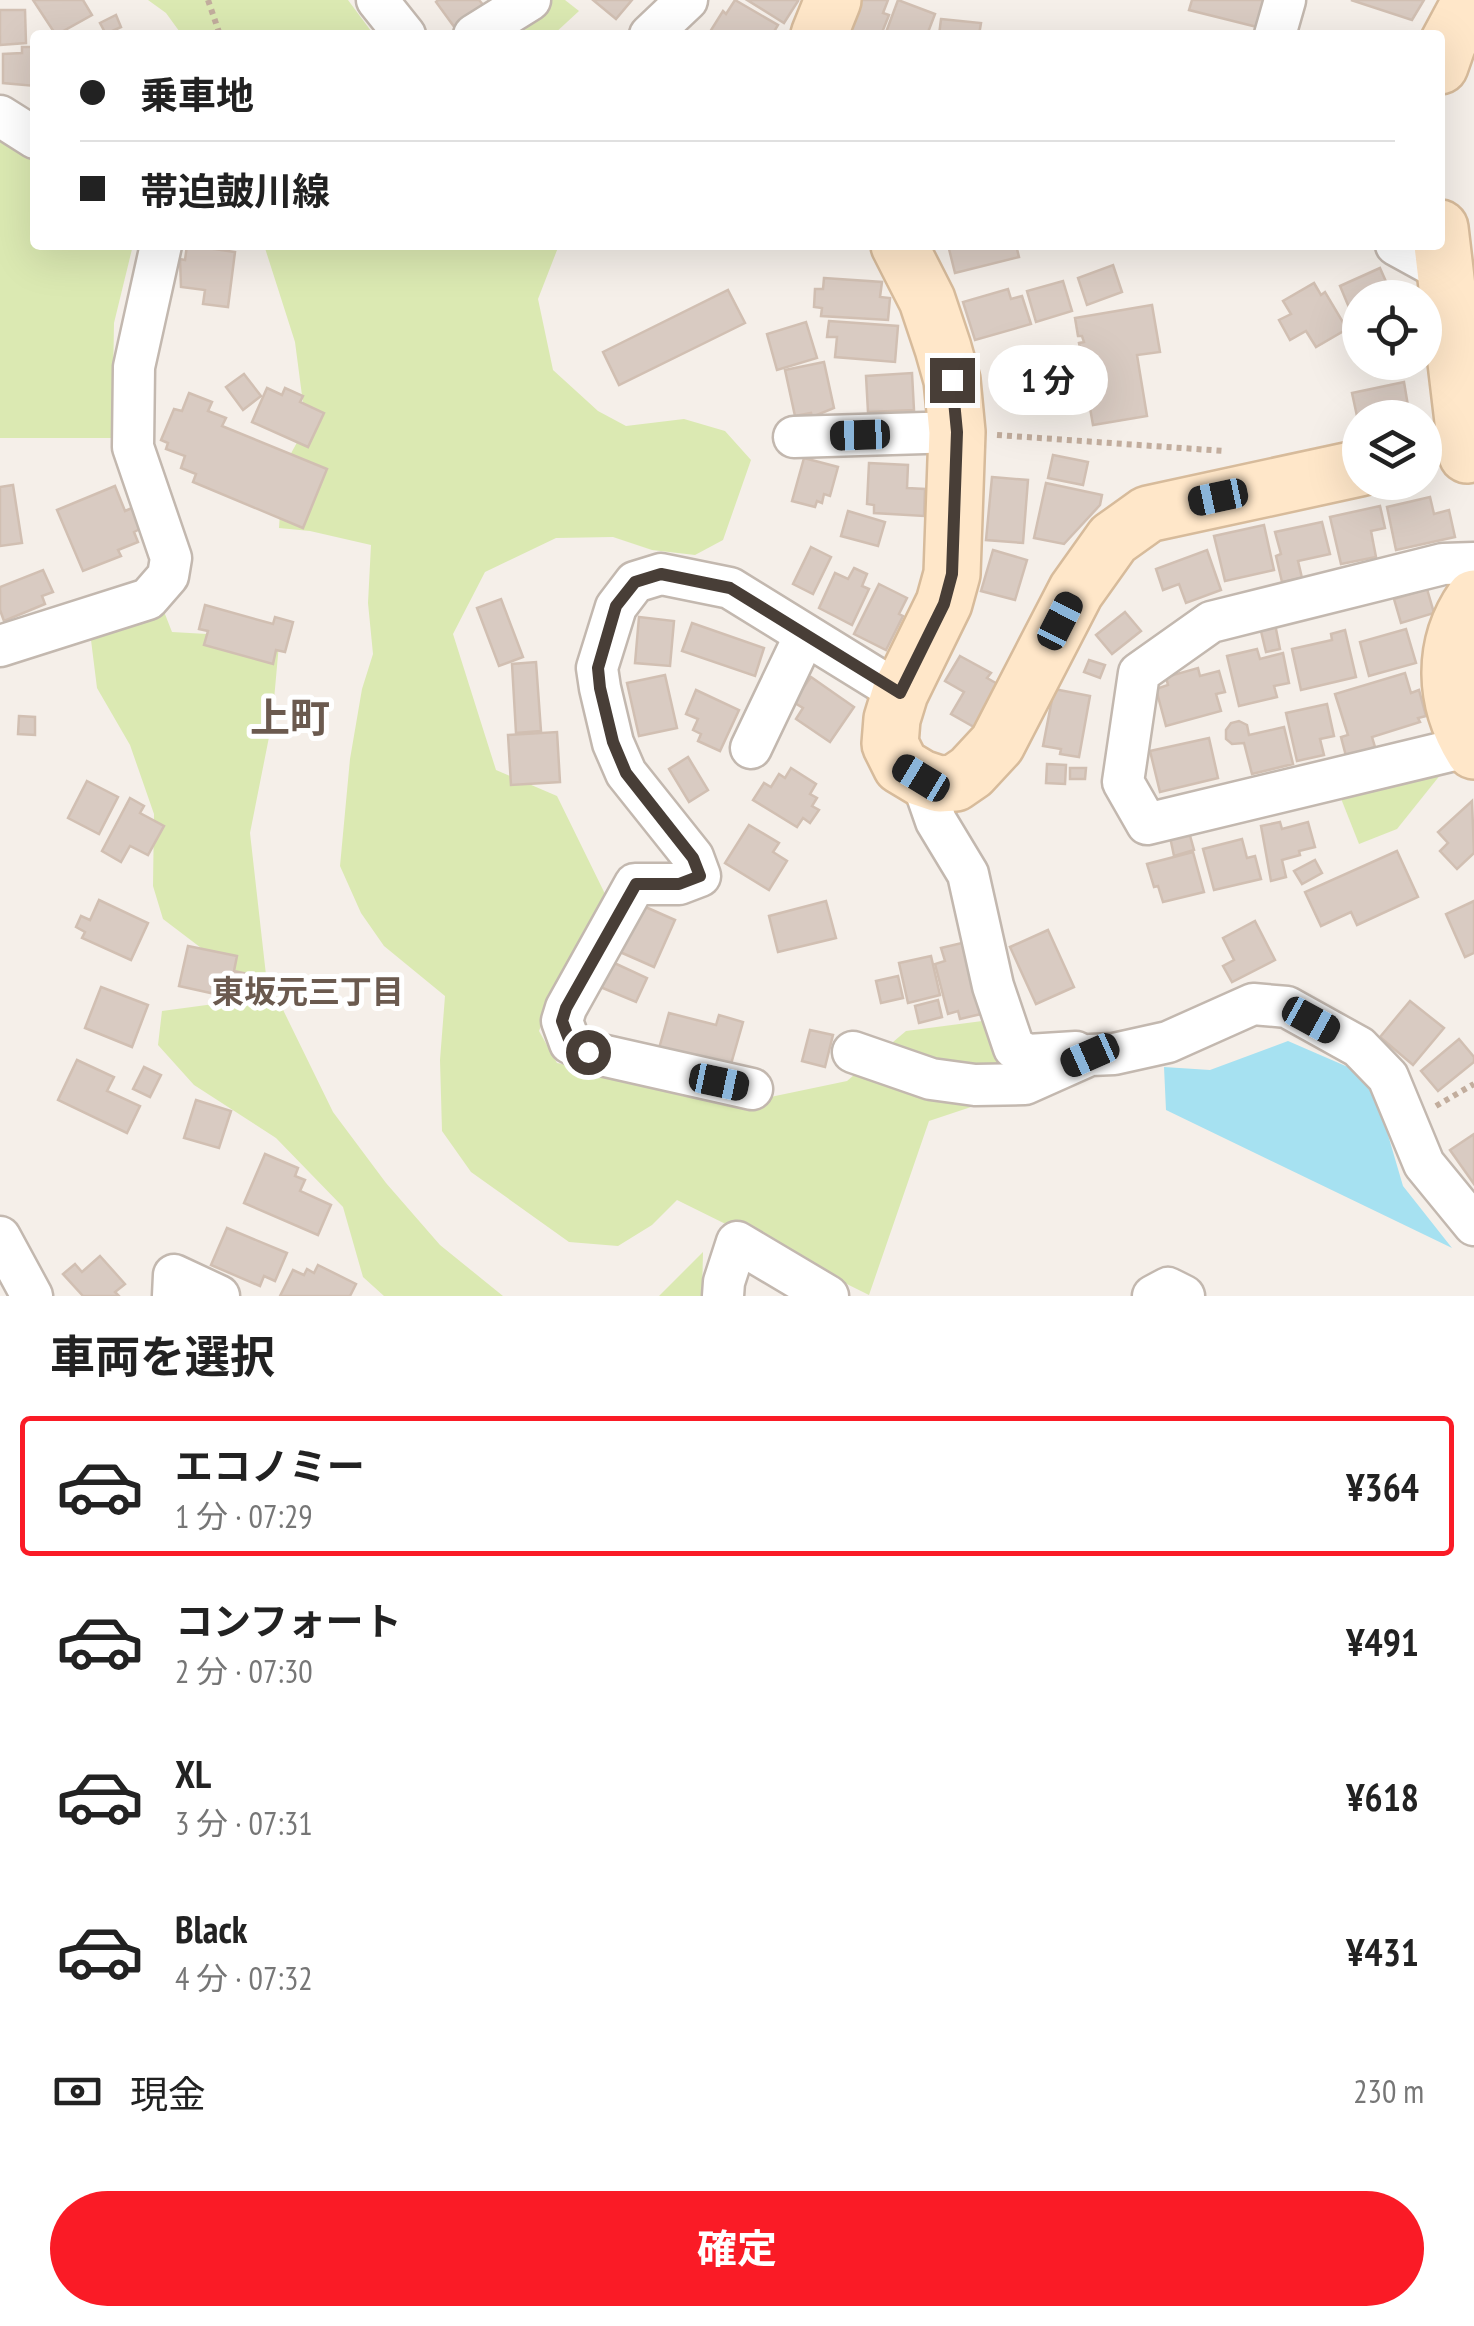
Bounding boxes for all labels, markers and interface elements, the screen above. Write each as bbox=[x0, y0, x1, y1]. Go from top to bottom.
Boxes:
text: 乗車地 bbox=[140, 70, 254, 119]
text: 帯迫皷川線 bbox=[140, 166, 330, 215]
map controls bbox=[1342, 280, 1442, 500]
button: locate bbox=[1342, 280, 1442, 380]
callout: 1 分 bbox=[987, 345, 1107, 415]
route end bbox=[930, 358, 975, 403]
text: 1 分 bbox=[1021, 359, 1075, 401]
button: layers bbox=[1342, 400, 1442, 500]
car bbox=[829, 419, 891, 451]
car bbox=[1186, 476, 1250, 518]
car bbox=[1033, 587, 1087, 655]
district label: 上町 bbox=[250, 691, 330, 743]
car bbox=[888, 750, 954, 806]
district label: 東坂元三丁目 bbox=[212, 970, 404, 1012]
car bbox=[1277, 992, 1345, 1048]
car bbox=[1056, 1029, 1124, 1081]
route start bbox=[566, 1030, 611, 1075]
car bbox=[687, 1061, 751, 1103]
text: 車両を選択 bbox=[50, 1327, 275, 1385]
icon: car bbox=[55, 1441, 145, 1531]
text: エコノミー bbox=[175, 1441, 365, 1490]
text: ¥364 bbox=[1346, 1462, 1419, 1511]
text: 1 分 · 07:29 bbox=[175, 1495, 313, 1537]
icon: car bbox=[55, 1596, 145, 1686]
text: コンフォート bbox=[175, 1596, 402, 1645]
text: ¥491 bbox=[1346, 1617, 1419, 1666]
text: 2 分 · 07:30 bbox=[175, 1650, 313, 1692]
text: XL bbox=[175, 1749, 211, 1798]
icon: car bbox=[55, 1751, 145, 1841]
text: ¥618 bbox=[1346, 1772, 1419, 1821]
text: 3 分 · 07:31 bbox=[175, 1802, 313, 1844]
text: Black bbox=[175, 1904, 248, 1953]
icon: car bbox=[55, 1906, 145, 1996]
text: ¥431 bbox=[1346, 1927, 1419, 1976]
text: 4 分 · 07:32 bbox=[175, 1957, 313, 1999]
icon: cash bbox=[50, 2064, 105, 2119]
text: 現金 bbox=[130, 2069, 206, 2118]
text: 230 m bbox=[1353, 2070, 1424, 2112]
button: 確定 bbox=[50, 2191, 1424, 2306]

